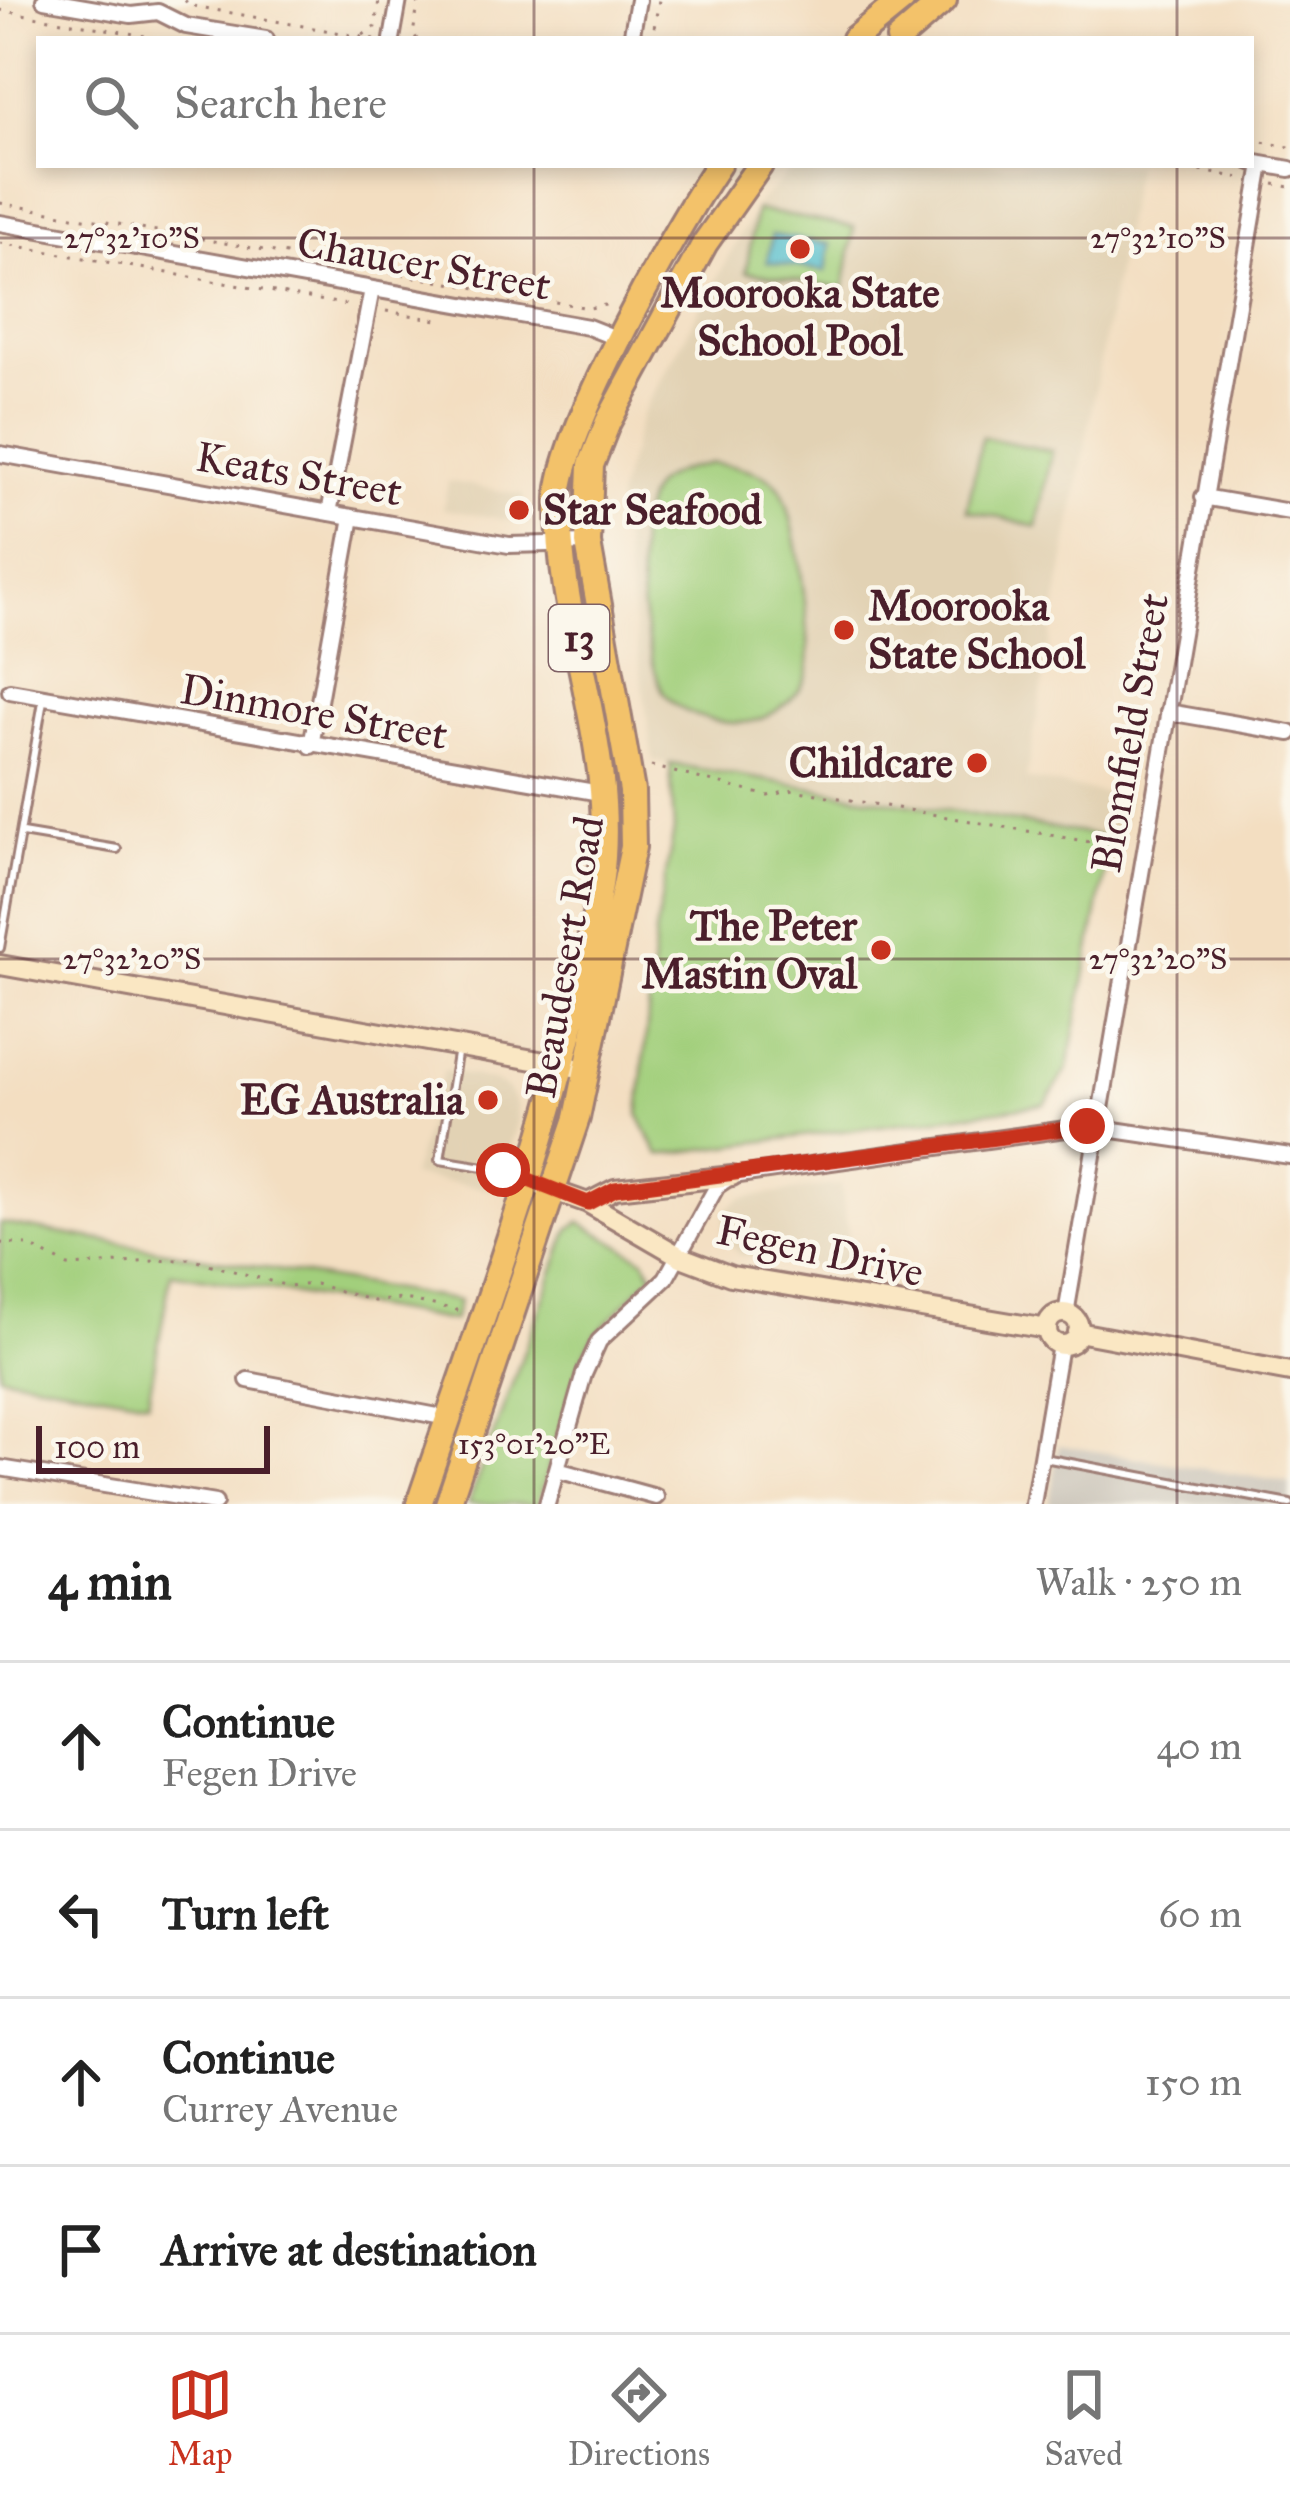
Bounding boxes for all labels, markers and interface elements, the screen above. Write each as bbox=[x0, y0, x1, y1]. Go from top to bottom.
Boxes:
search box bbox=[36, 36, 1254, 168]
icon: search bbox=[78, 69, 144, 135]
text: Search here bbox=[174, 75, 387, 130]
street label: Chaucer Street bbox=[293, 216, 555, 312]
text: 27°32'10"S bbox=[64, 220, 200, 256]
text: 27°32'10"S bbox=[1090, 220, 1226, 256]
marker: Moorooka State School Pool bbox=[787, 236, 813, 262]
place label: Moorooka State School Pool bbox=[660, 267, 940, 367]
street label: Keats Street bbox=[192, 430, 406, 518]
place label: Star Seafood bbox=[543, 484, 763, 536]
marker: Star Seafood bbox=[506, 497, 532, 523]
place label: Moorooka State School bbox=[868, 580, 1086, 680]
street label: Blomfield Street bbox=[1080, 589, 1180, 877]
road number: 13 bbox=[549, 605, 609, 671]
marker: Moorooka State School bbox=[831, 617, 857, 643]
street label: Dinmore Street bbox=[176, 663, 452, 761]
place label: Childcare bbox=[789, 737, 953, 789]
marker: Childcare bbox=[964, 750, 990, 776]
street label: Beaudesert Road bbox=[515, 812, 615, 1102]
place label: The Peter Mastin Oval bbox=[641, 900, 858, 1000]
marker: The Peter Mastin Oval bbox=[868, 937, 894, 963]
text: 27°32'20"S bbox=[63, 941, 201, 977]
text: 27°32'20"S bbox=[1089, 941, 1227, 977]
place label: EG Australia bbox=[240, 1074, 465, 1126]
marker: EG Australia bbox=[475, 1087, 501, 1113]
route end bbox=[1060, 1099, 1114, 1153]
route start bbox=[476, 1143, 530, 1197]
street label: Fegen Drive bbox=[712, 1204, 928, 1298]
scale bar bbox=[36, 1420, 270, 1473]
text: 153°01'20"E bbox=[458, 1426, 610, 1462]
text: 100 m bbox=[54, 1427, 140, 1467]
text: 4 min bbox=[48, 1551, 172, 1613]
text: Walk · 250 m bbox=[1035, 1558, 1242, 1606]
text: Continue bbox=[162, 1694, 335, 1749]
icon: ahead bbox=[48, 1713, 114, 1779]
text: 40 m bbox=[1156, 1722, 1242, 1770]
text: Fegen Drive bbox=[162, 1749, 357, 1797]
icon: left bbox=[48, 1881, 114, 1947]
text: Turn left bbox=[162, 1886, 329, 1941]
text: 60 m bbox=[1158, 1890, 1242, 1938]
text: Continue bbox=[162, 2030, 335, 2085]
icon: ahead bbox=[48, 2049, 114, 2115]
text: 150 m bbox=[1145, 2058, 1242, 2106]
text: Currey Avenue bbox=[162, 2085, 398, 2133]
icon: arrive bbox=[48, 2217, 114, 2283]
text: Arrive at destination bbox=[162, 2222, 537, 2277]
tab: Map bbox=[167, 2362, 233, 2474]
tab: Directions bbox=[568, 2362, 710, 2474]
tab: Saved bbox=[1044, 2362, 1123, 2474]

